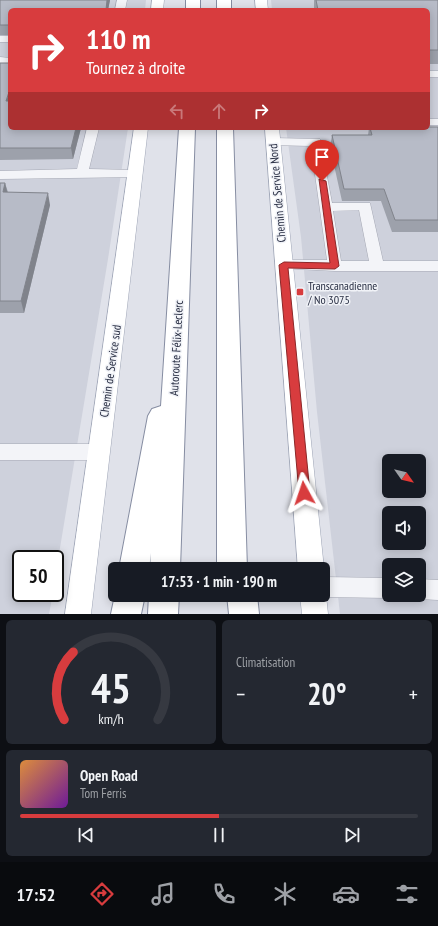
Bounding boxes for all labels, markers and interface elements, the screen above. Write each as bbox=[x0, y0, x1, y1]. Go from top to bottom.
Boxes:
text: 110 m bbox=[86, 20, 150, 57]
icon: right bbox=[20, 24, 72, 76]
text: Tournez à droite bbox=[86, 56, 185, 79]
icon: left bbox=[166, 100, 188, 122]
icon: ahead bbox=[208, 100, 230, 122]
icon: right bbox=[250, 100, 272, 122]
pin bbox=[305, 140, 339, 181]
street label: Chemin de Service Nord bbox=[265, 143, 289, 243]
icon: arrive bbox=[311, 146, 333, 168]
place label: Transcanadienne / No 3075 bbox=[307, 278, 377, 307]
marker: Transcanadienne / No 3075 bbox=[295, 287, 305, 297]
street label: Autoroute Félix-Leclerc bbox=[166, 299, 186, 396]
street label: Chemin de Service sud bbox=[96, 324, 124, 418]
north arrow bbox=[382, 454, 426, 498]
map controls bbox=[382, 454, 426, 602]
position arrow bbox=[283, 472, 325, 514]
button: sound bbox=[382, 506, 426, 550]
speed limit sign: 50 bbox=[12, 550, 64, 602]
button: layers bbox=[382, 558, 426, 602]
text: 17:53 · 1 min · 190 m bbox=[161, 572, 277, 591]
text: Climatisation bbox=[236, 654, 295, 671]
text: 45 bbox=[91, 661, 131, 714]
text: 20° bbox=[307, 674, 347, 713]
text: − bbox=[236, 680, 245, 708]
text: + bbox=[409, 680, 418, 708]
text: km/h bbox=[98, 709, 124, 728]
text: Open Road bbox=[80, 766, 138, 785]
text: Tom Ferris bbox=[80, 785, 126, 802]
icon: previous bbox=[75, 824, 97, 846]
icon: pause bbox=[208, 824, 230, 846]
icon: next bbox=[341, 824, 363, 846]
icon: directions bbox=[88, 880, 116, 908]
icon: music bbox=[149, 880, 177, 908]
icon: phone bbox=[210, 880, 238, 908]
icon: climate bbox=[271, 880, 299, 908]
icon: car bbox=[332, 880, 360, 908]
icon: filters bbox=[393, 880, 421, 908]
text: 17:52 bbox=[17, 883, 55, 906]

